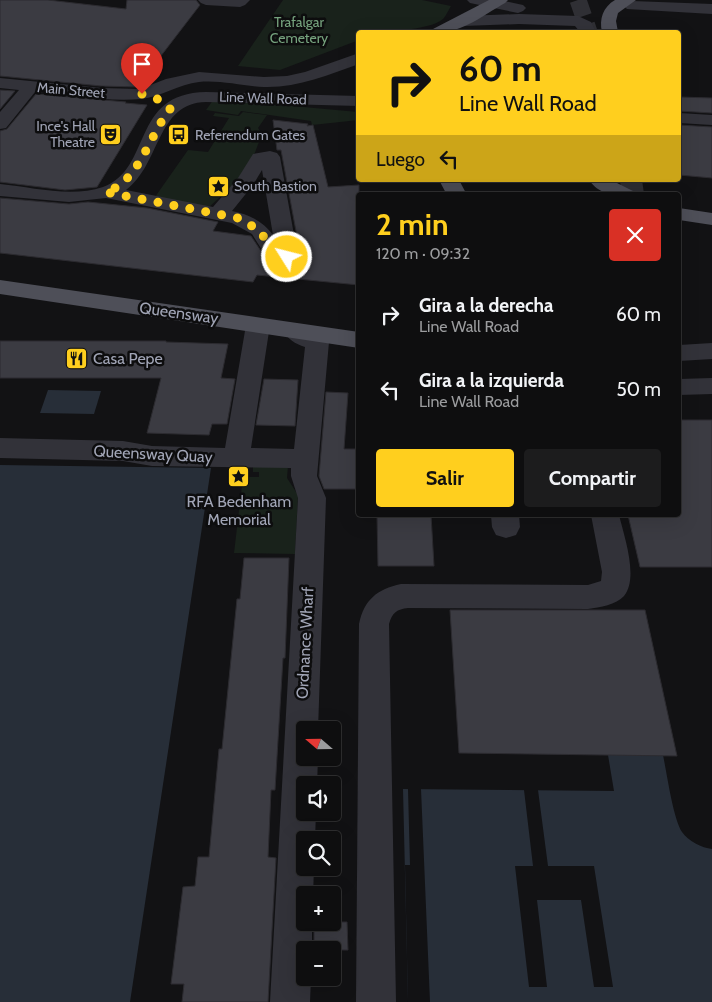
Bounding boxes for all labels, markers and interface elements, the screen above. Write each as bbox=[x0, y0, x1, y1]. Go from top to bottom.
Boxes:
park label: Trafalgar Cemetery bbox=[270, 13, 328, 47]
pin bbox=[121, 43, 163, 94]
text: 60 m bbox=[459, 47, 542, 90]
icon: arrive bbox=[128, 50, 156, 78]
icon: right bbox=[376, 50, 441, 115]
street label: Main Street bbox=[36, 78, 106, 102]
street label: Line Wall Road bbox=[219, 87, 307, 109]
text: Line Wall Road bbox=[459, 90, 597, 117]
place label: Ince's Hall Theatre bbox=[36, 117, 96, 151]
theatre icon: Ince's Hall Theatre bbox=[99, 122, 123, 146]
bus stop icon: Referendum Gates bbox=[167, 123, 191, 147]
place label: Referendum Gates bbox=[195, 126, 306, 144]
icon: left bbox=[435, 145, 463, 173]
text: Luego bbox=[376, 148, 425, 171]
place icon: South Bastion bbox=[206, 174, 230, 198]
place label: South Bastion bbox=[234, 177, 317, 195]
text: 2 min bbox=[376, 206, 448, 243]
button: close bbox=[609, 209, 661, 261]
position arrow bbox=[260, 230, 312, 282]
text: 120 m · 09:32 bbox=[376, 244, 470, 263]
text: Gira a la derecha bbox=[419, 294, 554, 317]
street label: Queensway bbox=[138, 298, 220, 328]
icon: right bbox=[376, 301, 404, 329]
text: 60 m bbox=[616, 303, 661, 326]
text: Line Wall Road bbox=[419, 317, 519, 336]
restaurant icon: Casa Pepe bbox=[65, 346, 89, 370]
place label: Casa Pepe bbox=[93, 349, 163, 368]
text: Gira a la izquierda bbox=[419, 369, 564, 392]
icon: left bbox=[376, 376, 404, 404]
text: 50 m bbox=[617, 378, 661, 401]
text: Line Wall Road bbox=[419, 392, 519, 411]
street label: Queensway Quay bbox=[93, 441, 213, 467]
button: Salir bbox=[376, 449, 514, 507]
button: Compartir bbox=[524, 449, 661, 507]
place icon: RFA Bedenham Memorial bbox=[227, 465, 251, 489]
place label: RFA Bedenham Memorial bbox=[187, 492, 291, 529]
street label: Ordnance Wharf bbox=[293, 586, 317, 700]
north arrow bbox=[296, 721, 341, 766]
map controls bbox=[296, 721, 341, 986]
button: sound bbox=[296, 776, 341, 821]
button: search bbox=[296, 831, 341, 876]
button: + bbox=[296, 886, 341, 931]
button: − bbox=[296, 941, 341, 986]

